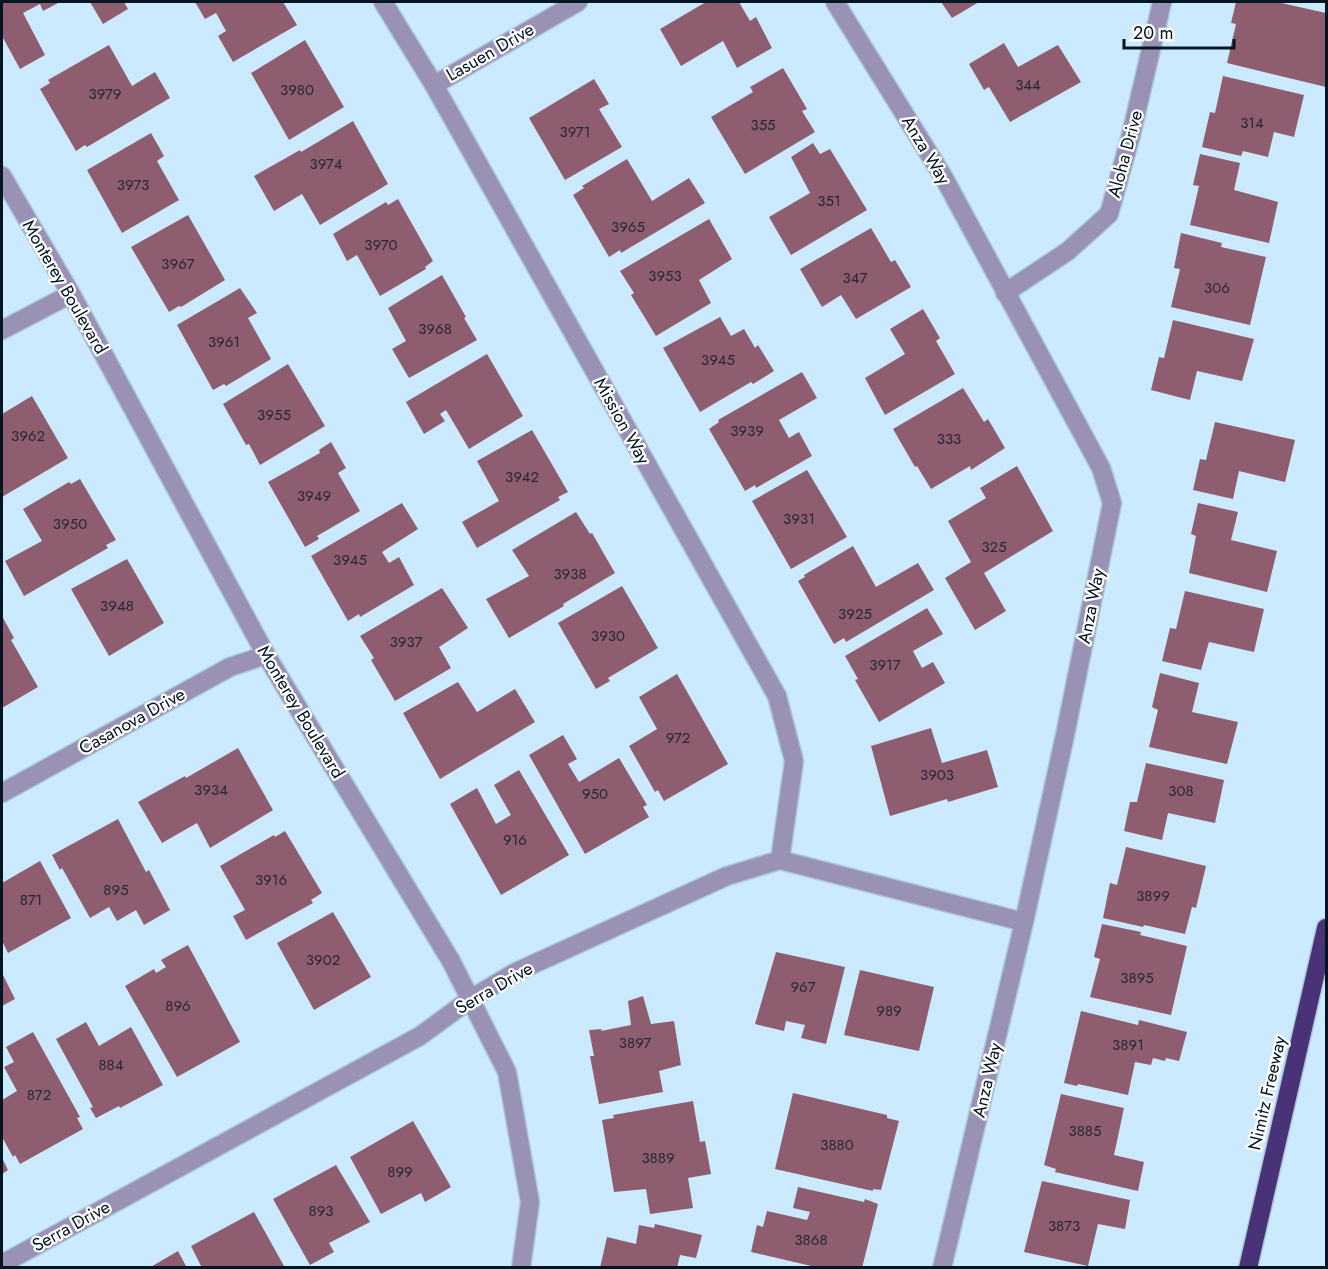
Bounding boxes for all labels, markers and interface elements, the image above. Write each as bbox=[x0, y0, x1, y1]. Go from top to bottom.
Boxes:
scale bar bbox=[1124, 12, 1234, 50]
street label: Lasuen Drive bbox=[441, 16, 539, 88]
text: 20 m bbox=[1133, 20, 1173, 46]
house number: 344 bbox=[1015, 74, 1041, 96]
house number: 3980 bbox=[280, 79, 314, 101]
house number: 3979 bbox=[89, 83, 121, 105]
street label: Aloha Drive bbox=[1101, 107, 1149, 201]
street label: Anza Way bbox=[895, 111, 957, 189]
house number: 314 bbox=[1240, 112, 1264, 134]
house number: 355 bbox=[750, 114, 776, 136]
house number: 3971 bbox=[559, 121, 591, 143]
house number: 3974 bbox=[309, 153, 343, 175]
house number: 3973 bbox=[117, 174, 149, 196]
house number: 351 bbox=[817, 190, 841, 212]
street label: Monterey Boulevard bbox=[16, 215, 114, 359]
house number: 3965 bbox=[611, 216, 645, 238]
house number: 3970 bbox=[364, 234, 398, 256]
house number: 3967 bbox=[161, 253, 195, 275]
house number: 3953 bbox=[648, 265, 682, 287]
house number: 347 bbox=[843, 267, 868, 289]
house number: 306 bbox=[1204, 277, 1230, 299]
house number: 3968 bbox=[418, 318, 452, 340]
house number: 3961 bbox=[208, 331, 240, 353]
house number: 3945 bbox=[701, 349, 735, 371]
street label: Mission Way bbox=[587, 373, 657, 469]
house number: 3955 bbox=[257, 404, 291, 426]
house number: 3939 bbox=[730, 420, 764, 442]
house number: 3962 bbox=[11, 425, 45, 447]
house number: 333 bbox=[937, 428, 961, 450]
house number: 3942 bbox=[505, 466, 539, 488]
house number: 3949 bbox=[297, 485, 331, 507]
house number: 3931 bbox=[783, 508, 815, 530]
house number: 3950 bbox=[53, 513, 87, 535]
house number: 325 bbox=[981, 536, 1007, 558]
house number: 3945 bbox=[333, 549, 367, 571]
house number: 3938 bbox=[553, 563, 587, 585]
street label: Anza Way bbox=[1071, 566, 1111, 646]
house number: 3948 bbox=[100, 595, 134, 617]
house number: 3925 bbox=[838, 603, 872, 625]
house number: 3930 bbox=[591, 625, 625, 647]
house number: 3937 bbox=[390, 631, 422, 653]
street label: Monterey Boulevard bbox=[251, 641, 351, 783]
house number: 3917 bbox=[869, 654, 901, 676]
street label: Casanova Drive bbox=[74, 681, 190, 761]
house number: 972 bbox=[666, 727, 690, 749]
house number: 3903 bbox=[920, 764, 954, 786]
house number: 3934 bbox=[194, 779, 228, 801]
house number: 308 bbox=[1168, 780, 1194, 802]
house number: 950 bbox=[582, 783, 608, 805]
house number: 916 bbox=[503, 829, 527, 851]
house number: 3916 bbox=[255, 869, 287, 891]
house number: 895 bbox=[103, 879, 129, 901]
house number: 3899 bbox=[1136, 885, 1170, 907]
house number: 871 bbox=[20, 889, 42, 911]
house number: 3902 bbox=[306, 949, 340, 971]
street label: Serra Drive bbox=[450, 955, 538, 1021]
house number: 3895 bbox=[1120, 967, 1154, 989]
house number: 967 bbox=[790, 976, 816, 998]
house number: 896 bbox=[165, 995, 191, 1017]
house number: 989 bbox=[876, 1000, 902, 1022]
house number: 3897 bbox=[619, 1032, 651, 1054]
street label: Nimitz Freeway bbox=[1241, 1033, 1293, 1153]
house number: 3891 bbox=[1112, 1034, 1144, 1056]
street label: Anza Way bbox=[966, 1040, 1008, 1120]
house number: 884 bbox=[98, 1054, 124, 1076]
house number: 872 bbox=[27, 1084, 51, 1106]
house number: 3885 bbox=[1068, 1120, 1102, 1142]
house number: 3880 bbox=[820, 1134, 854, 1156]
house number: 3889 bbox=[641, 1147, 675, 1169]
house number: 899 bbox=[387, 1161, 413, 1183]
street label: Serra Drive bbox=[27, 1194, 115, 1258]
house number: 893 bbox=[308, 1200, 334, 1222]
house number: 3873 bbox=[1048, 1215, 1080, 1237]
house number: 3868 bbox=[794, 1229, 828, 1251]

